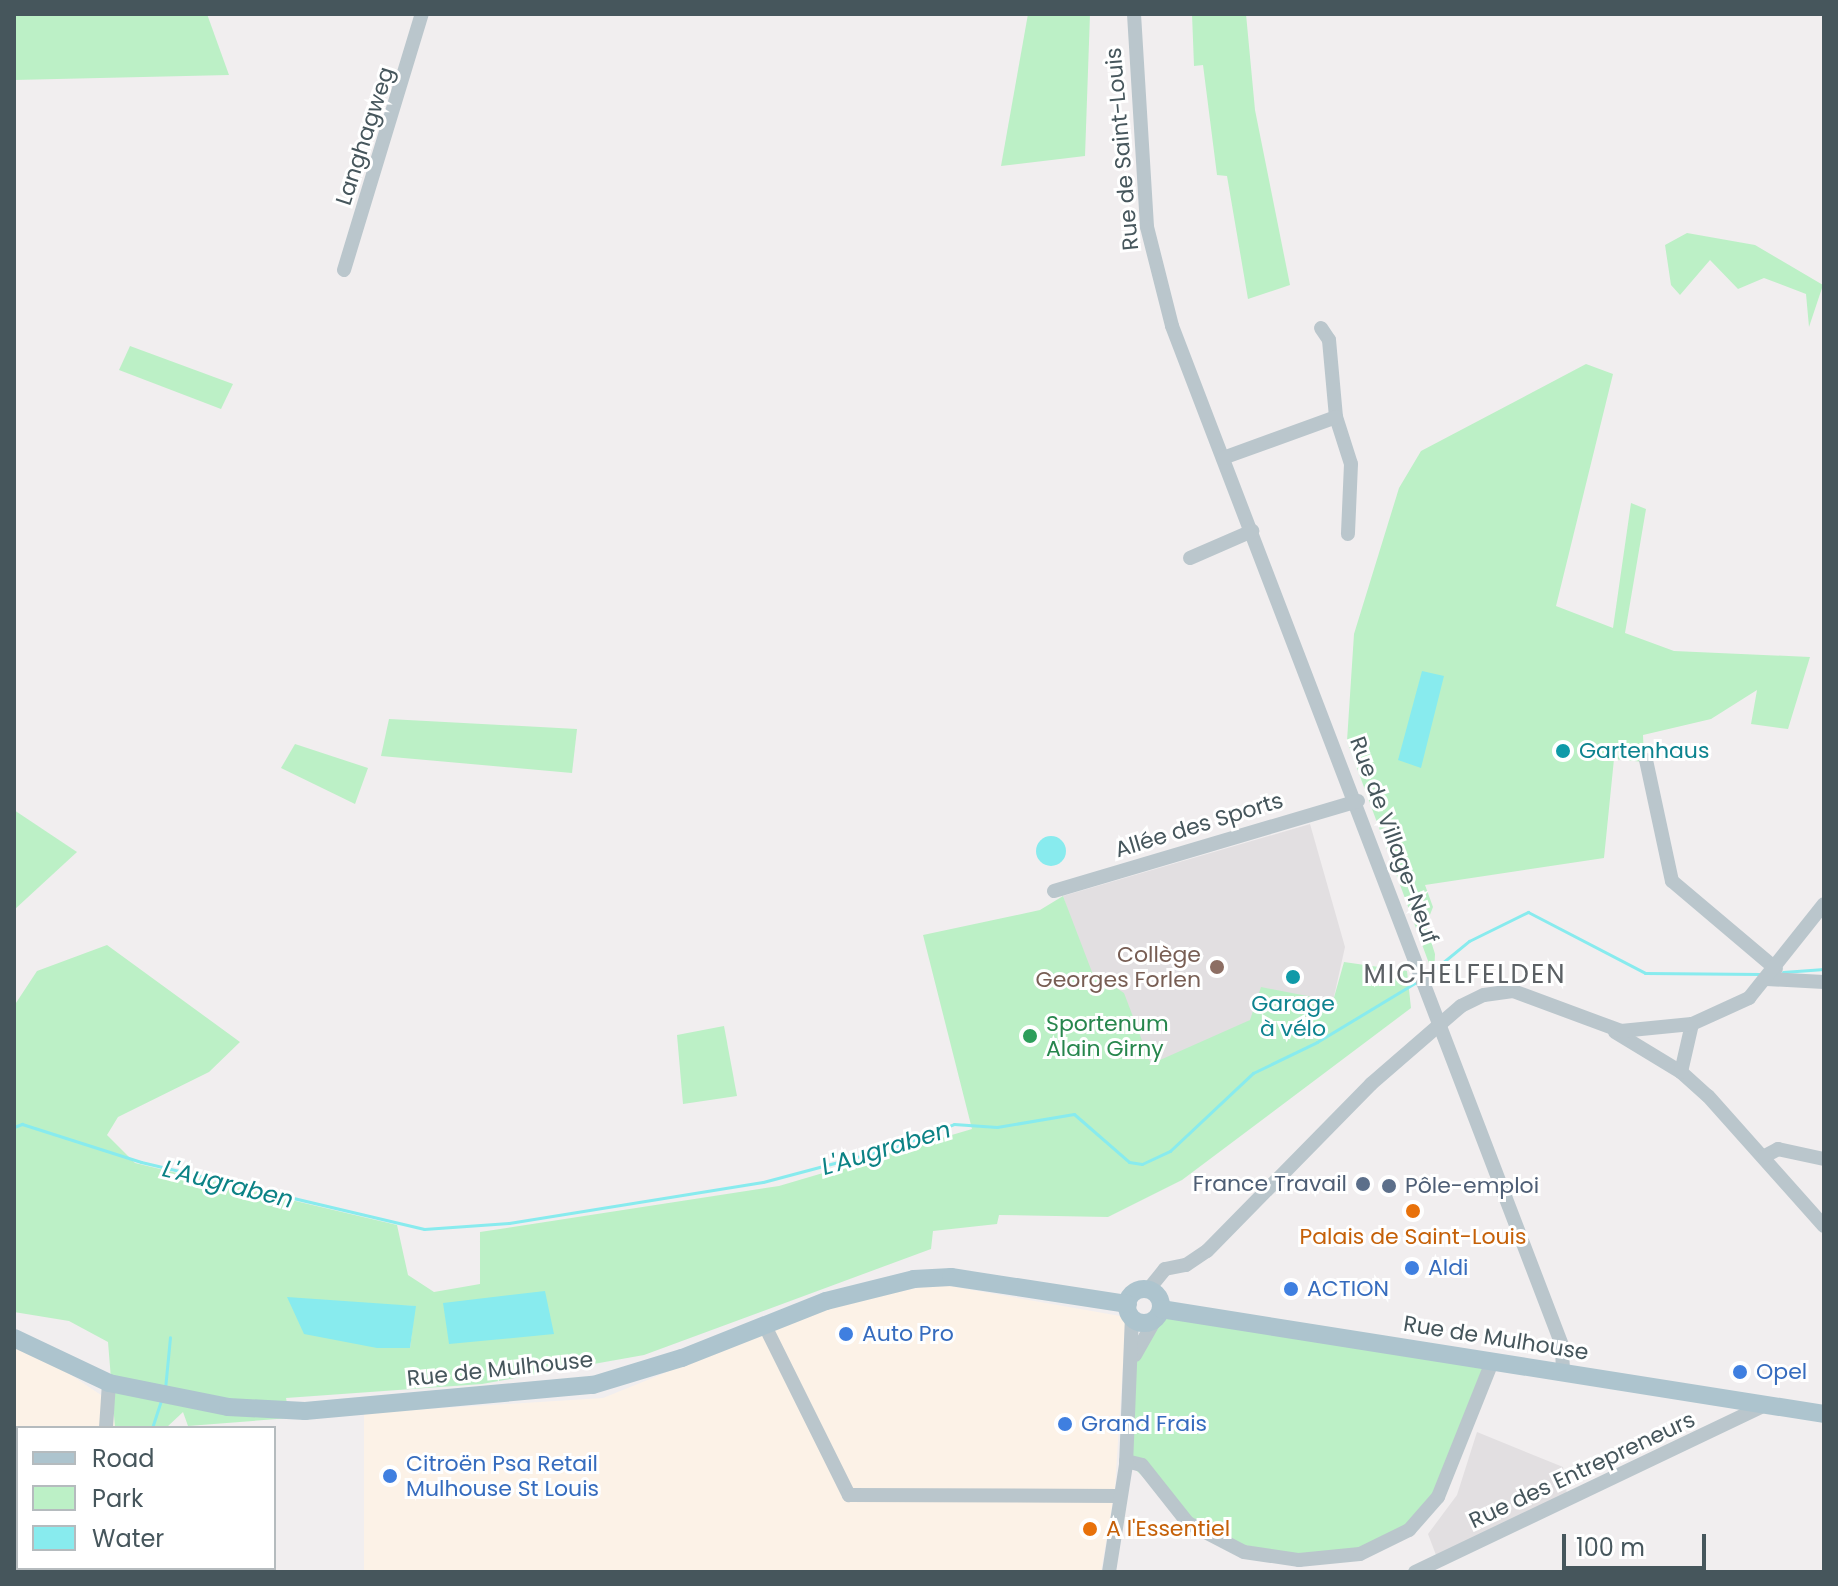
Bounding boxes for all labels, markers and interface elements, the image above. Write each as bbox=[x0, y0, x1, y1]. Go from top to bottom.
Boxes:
street label: Rue de Saint-Louis bbox=[1100, 47, 1144, 251]
street label: Langhagweg bbox=[330, 64, 400, 208]
street label: Rue de Village-Neuf bbox=[1344, 733, 1444, 947]
place label: Gartenhaus bbox=[1579, 738, 1709, 764]
marker: Gartenhaus bbox=[1554, 742, 1572, 760]
street label: Allée des Sports bbox=[1112, 787, 1286, 863]
place label: Collège Georges Forlen bbox=[1036, 941, 1201, 992]
marker: Collège Georges Forlen bbox=[1208, 958, 1226, 976]
district label: MICHELFELDEN bbox=[1363, 959, 1567, 991]
marker: Garage à vélo bbox=[1284, 968, 1302, 986]
place label: Garage à vélo bbox=[1251, 990, 1335, 1042]
place label: Sportenum Alain Girny bbox=[1046, 1010, 1169, 1062]
marker: Sportenum Alain Girny bbox=[1021, 1027, 1039, 1045]
water label: L'Augraben bbox=[818, 1115, 954, 1181]
water label: L'Augraben bbox=[160, 1154, 296, 1214]
place label: France Travail bbox=[1193, 1171, 1347, 1197]
place label: Pôle-emploi bbox=[1405, 1173, 1539, 1199]
marker: France Travail bbox=[1354, 1175, 1372, 1193]
marker: Pôle-emploi bbox=[1380, 1177, 1398, 1195]
marker: Palais de Saint-Louis bbox=[1404, 1202, 1422, 1220]
place label: Palais de Saint-Louis bbox=[1299, 1224, 1527, 1250]
place label: Aldi bbox=[1428, 1255, 1469, 1281]
marker: Aldi bbox=[1403, 1259, 1421, 1277]
place label: ACTION bbox=[1307, 1276, 1389, 1302]
marker: ACTION bbox=[1282, 1280, 1300, 1298]
street label: Rue de Mulhouse bbox=[1402, 1310, 1590, 1366]
place label: Auto Pro bbox=[862, 1321, 954, 1347]
marker: Auto Pro bbox=[837, 1325, 855, 1343]
street label: Rue de Mulhouse bbox=[406, 1346, 594, 1392]
place label: Opel bbox=[1756, 1359, 1807, 1385]
marker: Opel bbox=[1731, 1363, 1749, 1381]
street label: Rue des Entrepreneurs bbox=[1465, 1406, 1699, 1534]
place label: Grand Frais bbox=[1081, 1411, 1207, 1437]
marker: Grand Frais bbox=[1056, 1415, 1074, 1433]
legend bbox=[16, 1426, 276, 1570]
text: Road bbox=[92, 1442, 154, 1475]
place label: Citroën Psa Retail Mulhouse St Louis bbox=[406, 1450, 599, 1502]
marker: Citroën Psa Retail Mulhouse St Louis bbox=[381, 1467, 399, 1485]
text: Park bbox=[92, 1482, 143, 1515]
place label: A l'Essentiel bbox=[1106, 1516, 1230, 1542]
scale bar bbox=[1566, 1518, 1710, 1568]
marker: A l'Essentiel bbox=[1081, 1520, 1099, 1538]
text: Water bbox=[92, 1522, 164, 1555]
text: 100 m bbox=[1576, 1531, 1645, 1564]

